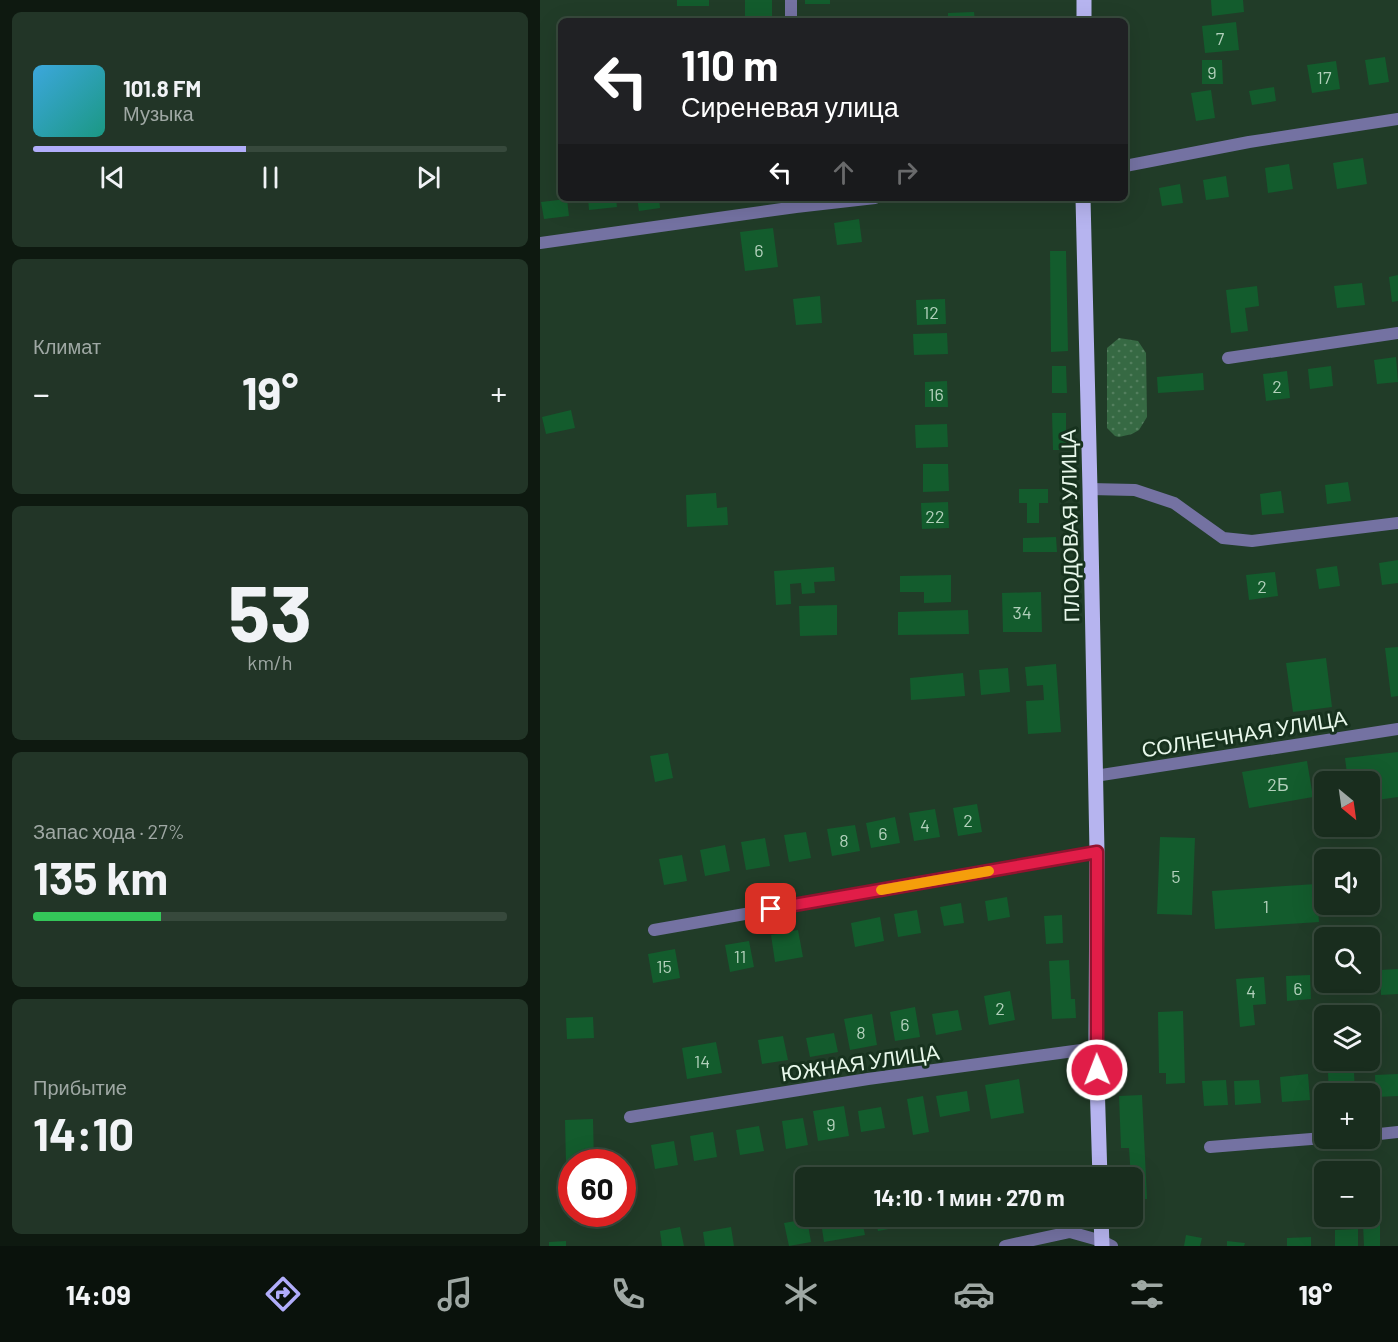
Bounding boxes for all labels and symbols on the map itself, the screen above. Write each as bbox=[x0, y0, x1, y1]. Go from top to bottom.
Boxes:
house number: 7 bbox=[1216, 27, 1225, 49]
house number: 9 bbox=[1207, 61, 1217, 83]
house number: 17 bbox=[1317, 66, 1332, 88]
house number: 6 bbox=[754, 239, 764, 261]
house number: 12 bbox=[923, 301, 939, 323]
house number: 2 bbox=[1272, 375, 1282, 397]
house number: 16 bbox=[928, 383, 944, 405]
street label: ПЛОДОВАЯ УЛИЦА bbox=[1055, 429, 1083, 623]
house number: 22 bbox=[925, 505, 945, 527]
house number: 2 bbox=[1257, 575, 1267, 597]
house number: 34 bbox=[1012, 601, 1032, 623]
street label: СОЛНЕЧНАЯ УЛИЦА bbox=[1140, 704, 1348, 762]
north arrow bbox=[1314, 771, 1380, 837]
house number: 2Б bbox=[1267, 773, 1289, 795]
house number: 2 bbox=[963, 809, 973, 831]
house number: 4 bbox=[920, 814, 930, 836]
house number: 6 bbox=[878, 822, 888, 844]
house number: 8 bbox=[839, 829, 849, 851]
house number: 5 bbox=[1171, 865, 1181, 887]
pin bbox=[745, 883, 796, 934]
house number: 1 bbox=[1263, 895, 1269, 917]
house number: 11 bbox=[734, 945, 746, 967]
house number: 15 bbox=[656, 955, 672, 977]
house number: 6 bbox=[1293, 977, 1303, 999]
house number: 4 bbox=[1246, 980, 1256, 1002]
house number: 2 bbox=[995, 997, 1005, 1019]
house number: 6 bbox=[900, 1013, 910, 1035]
house number: 8 bbox=[856, 1021, 866, 1043]
position arrow bbox=[1065, 1038, 1129, 1102]
street label: ЮЖНАЯ УЛИЦА bbox=[779, 1039, 941, 1085]
house number: 14 bbox=[694, 1050, 710, 1072]
house number: 9 bbox=[826, 1113, 836, 1135]
speed limit sign: 60 bbox=[558, 1149, 636, 1227]

